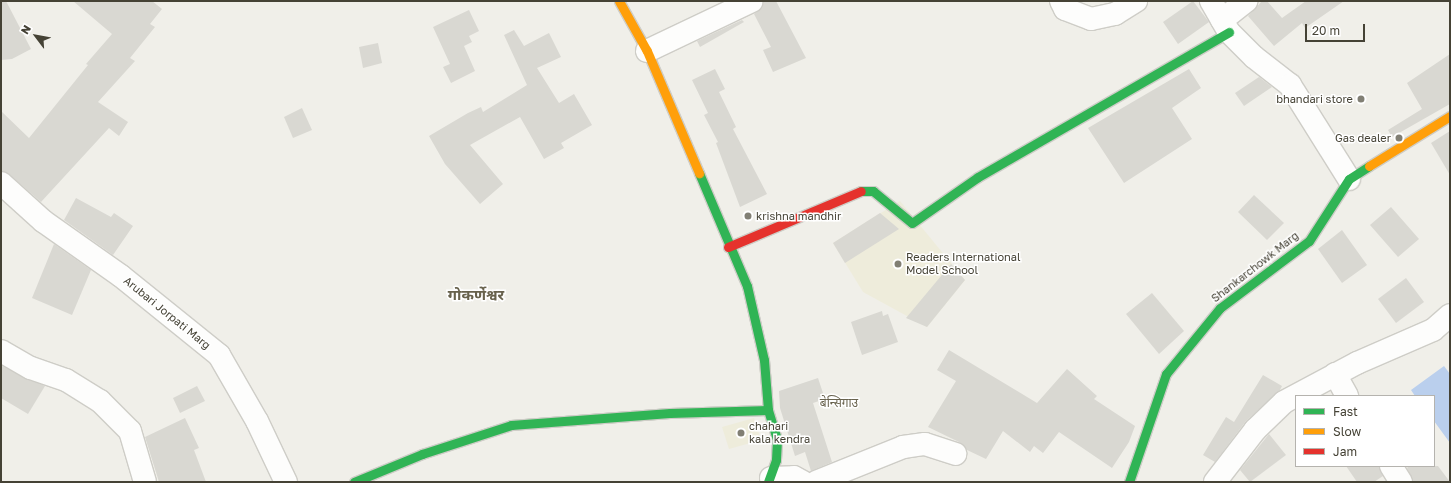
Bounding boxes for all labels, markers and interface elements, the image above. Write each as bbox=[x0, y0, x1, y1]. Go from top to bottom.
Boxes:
north arrow bbox=[16, 16, 56, 56]
scale bar bbox=[1307, 16, 1367, 42]
text: N bbox=[18, 22, 33, 36]
text: 20 m bbox=[1312, 23, 1340, 38]
place label: bhandari store bbox=[1276, 92, 1353, 106]
marker: bhandari store bbox=[1356, 94, 1366, 104]
place label: Gas dealer bbox=[1335, 131, 1391, 145]
marker: Gas dealer bbox=[1394, 133, 1404, 143]
place label: krishna mandhir bbox=[756, 209, 841, 223]
marker: krishna mandhir bbox=[743, 211, 753, 221]
street label: Shankarchowk Marg bbox=[1209, 229, 1301, 305]
place label: Readers International Model School bbox=[906, 251, 1020, 277]
marker: Readers International Model School bbox=[893, 259, 903, 269]
street label: Arubari Jorpati Marg bbox=[121, 274, 213, 352]
district label: गोकर्णेश्वर bbox=[448, 286, 504, 304]
legend bbox=[1295, 395, 1435, 467]
district label: बेन्सिगाउ bbox=[820, 396, 858, 410]
text: Fast bbox=[1333, 404, 1358, 419]
place label: chahari kala kendra bbox=[749, 420, 810, 446]
text: Slow bbox=[1333, 424, 1361, 439]
marker: chahari kala kendra bbox=[736, 428, 746, 438]
text: Jam bbox=[1333, 444, 1357, 459]

